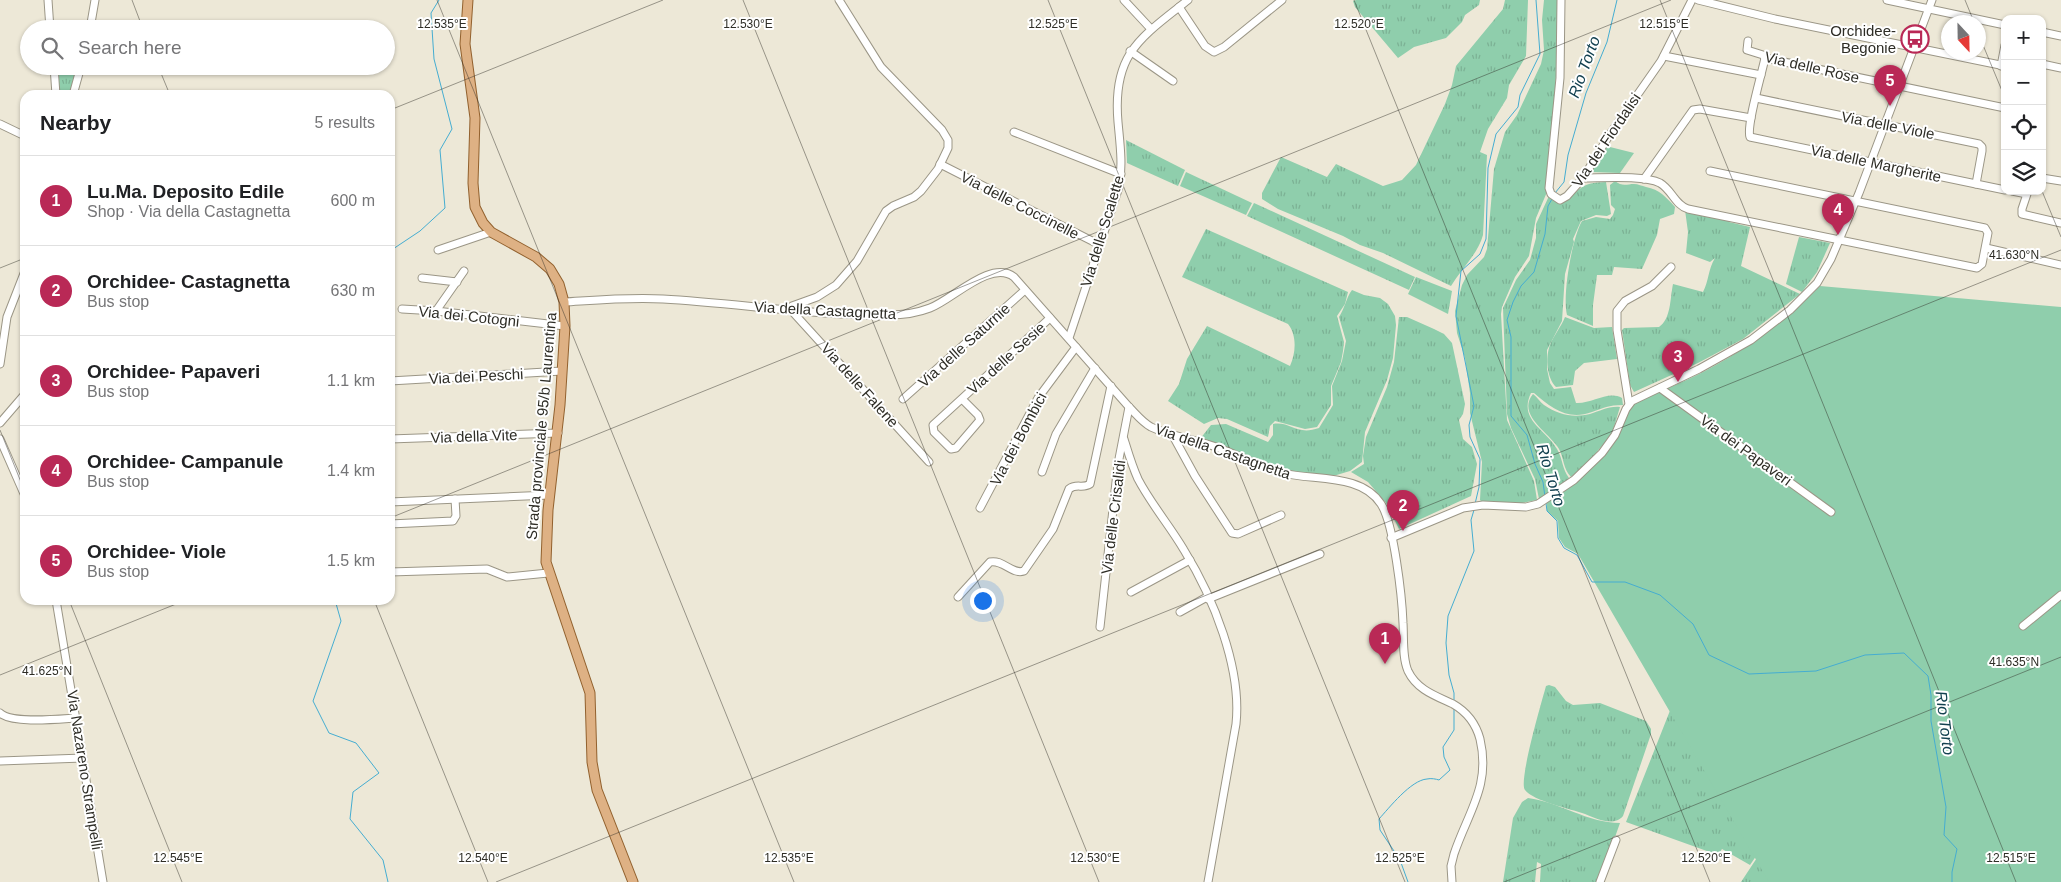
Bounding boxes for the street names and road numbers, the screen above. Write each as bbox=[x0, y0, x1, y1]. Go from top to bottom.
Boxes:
street label: Via delle Rose bbox=[1763, 48, 1861, 86]
street label: Via dei Fiordalisi bbox=[1568, 90, 1644, 190]
street label: Via delle Viole bbox=[1840, 108, 1936, 142]
street label: Via delle Margherite bbox=[1809, 141, 1943, 185]
street label: Via delle Coccinelle bbox=[958, 168, 1082, 242]
street label: Via delle Scalette bbox=[1077, 173, 1127, 289]
street label: Via della Castagnetta bbox=[753, 298, 897, 322]
street label: Via delle Saturnie bbox=[915, 299, 1013, 391]
street label: Via dei Cotogni bbox=[418, 302, 520, 330]
street label: Strada provinciale 95/b Laurentina bbox=[523, 311, 559, 541]
street label: Via delle Sesie bbox=[964, 319, 1048, 397]
street label: Via delle Falene bbox=[818, 339, 902, 431]
street label: Via dei Peschi bbox=[428, 365, 524, 387]
street label: Via dei Bombici bbox=[986, 389, 1050, 489]
street label: Via dei Papaveri bbox=[1697, 411, 1795, 489]
street label: Via della Castagnetta bbox=[1153, 420, 1294, 482]
street label: Via della Vite bbox=[430, 426, 518, 446]
street label: Via delle Crisalidi bbox=[1098, 459, 1128, 575]
street label: Via Nazareno Strampelli bbox=[64, 689, 106, 851]

